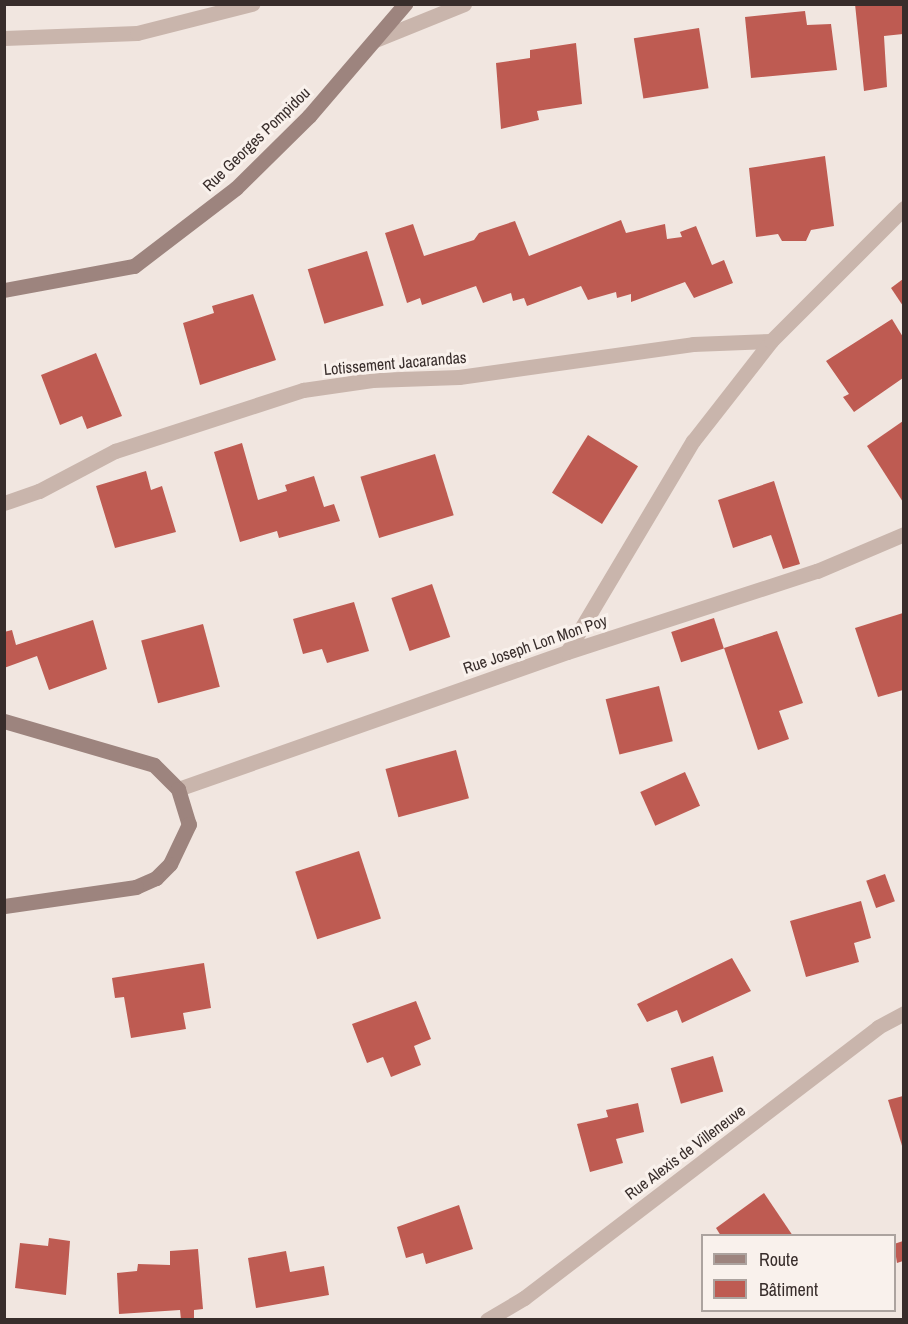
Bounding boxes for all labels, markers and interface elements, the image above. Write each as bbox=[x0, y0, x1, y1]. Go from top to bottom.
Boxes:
street label: Rue Georges Pompidou bbox=[198, 83, 314, 195]
street label: Lotissement Jacarandas bbox=[323, 347, 467, 379]
street label: Rue Joseph Lon Mon Poy bbox=[460, 610, 610, 678]
street label: Rue Alexis de Villeneuve bbox=[621, 1100, 749, 1204]
legend bbox=[701, 1234, 896, 1312]
text: Route bbox=[759, 1247, 798, 1272]
text: Bâtiment bbox=[759, 1277, 818, 1302]

